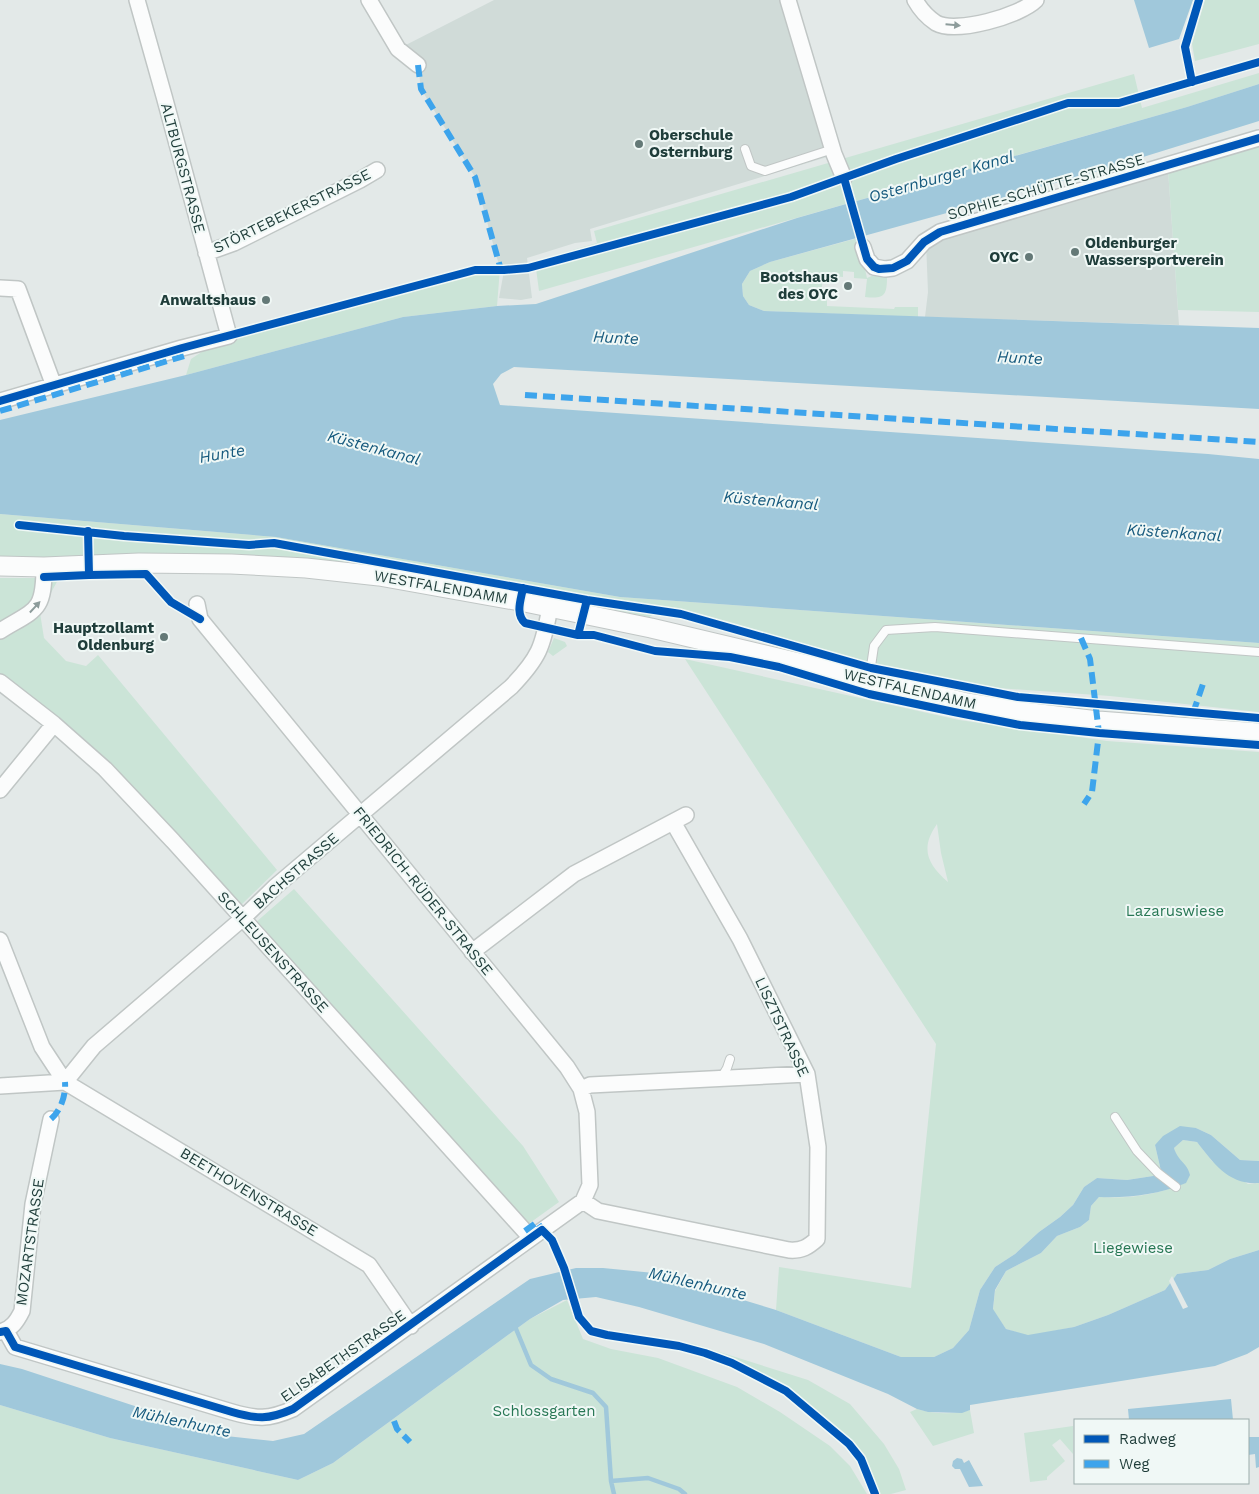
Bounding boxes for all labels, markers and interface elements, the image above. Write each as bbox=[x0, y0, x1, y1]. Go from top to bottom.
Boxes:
one-way arrow bbox=[945, 21, 961, 29]
street label: ALTBURGSTRASSE bbox=[157, 101, 209, 235]
place label: Oberschule Osternburg bbox=[649, 126, 733, 161]
marker: Oberschule Osternburg bbox=[633, 138, 645, 150]
water label: Osternburger Kanal bbox=[866, 147, 1016, 206]
street label: SOPHIE-SCHÜTTE-STRASSE bbox=[945, 150, 1147, 224]
street label: STÖRTEBEKERSTRASSE bbox=[210, 165, 374, 257]
place label: Oldenburger Wassersportverein bbox=[1085, 234, 1224, 269]
marker: Oldenburger Wassersportverein bbox=[1069, 246, 1081, 258]
place label: OYC bbox=[989, 248, 1019, 266]
marker: OYC bbox=[1023, 251, 1035, 263]
place label: Bootshaus des OYC bbox=[760, 268, 838, 303]
marker: Bootshaus des OYC bbox=[842, 280, 854, 292]
place label: Anwaltshaus bbox=[160, 291, 256, 309]
marker: Anwaltshaus bbox=[260, 294, 272, 306]
water label: Hunte bbox=[592, 327, 639, 348]
water label: Hunte bbox=[996, 347, 1043, 368]
water label: Küstenkanal bbox=[325, 426, 422, 469]
water label: Hunte bbox=[198, 440, 246, 467]
water label: Küstenkanal bbox=[723, 487, 819, 514]
water label: Küstenkanal bbox=[1126, 520, 1222, 545]
street label: WESTFALENDAMM bbox=[373, 566, 509, 608]
one-way arrow bbox=[29, 601, 41, 613]
place label: Hauptzollamt Oldenburg bbox=[53, 619, 155, 654]
marker: Hauptzollamt Oldenburg bbox=[158, 631, 170, 643]
street label: WESTFALENDAMM bbox=[842, 665, 978, 713]
street label: FRIEDRICH-RÜDER-STRASSE bbox=[349, 803, 497, 979]
street label: BACHSTRASSE bbox=[250, 829, 342, 913]
street label: SCHLEUSENSTRASSE bbox=[214, 888, 332, 1016]
park label: Lazaruswiese bbox=[1126, 902, 1224, 920]
street label: LISZTSTRASSE bbox=[751, 974, 813, 1080]
street label: BEETHOVENSTRASSE bbox=[177, 1144, 321, 1240]
street label: MOZARTSTRASSE bbox=[12, 1177, 48, 1307]
park label: Liegewiese bbox=[1093, 1239, 1173, 1257]
water label: Mühlenhunte bbox=[647, 1263, 749, 1304]
street label: ELISABETHSTRASSE bbox=[277, 1306, 409, 1406]
water label: Mühlenhunte bbox=[131, 1402, 233, 1441]
park label: Schlossgarten bbox=[492, 1402, 596, 1420]
legend bbox=[1074, 1419, 1249, 1484]
text: Radweg bbox=[1119, 1430, 1176, 1448]
text: Weg bbox=[1119, 1455, 1150, 1473]

